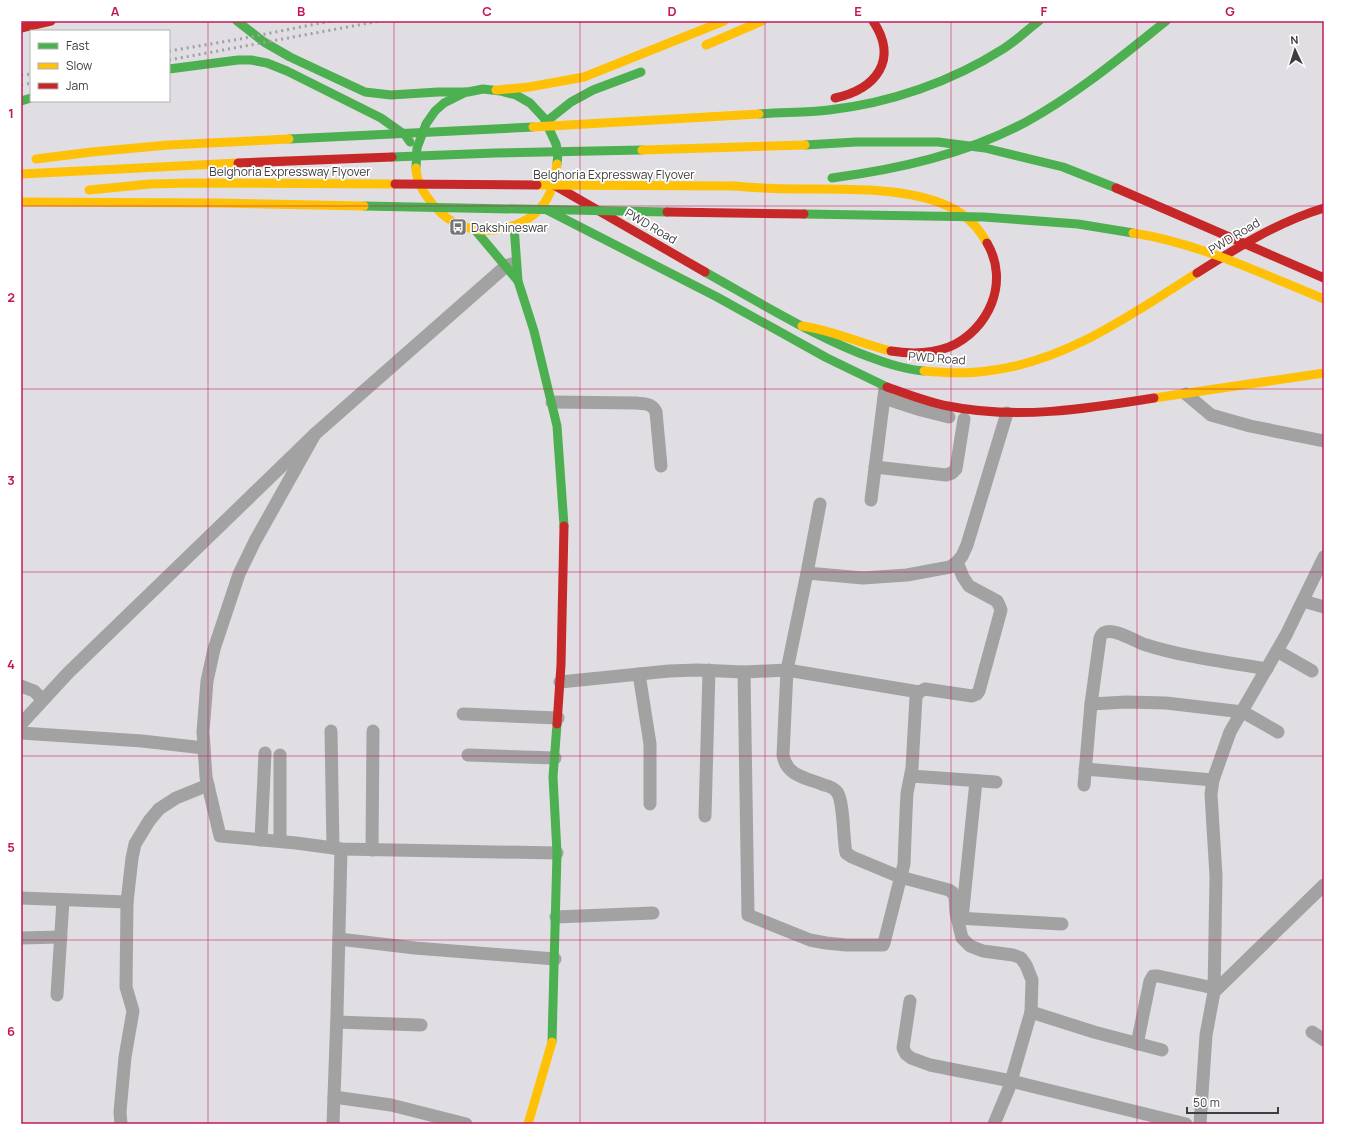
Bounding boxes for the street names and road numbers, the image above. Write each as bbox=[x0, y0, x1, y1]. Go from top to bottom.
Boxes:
street label: Belghoria Expressway Flyover bbox=[209, 163, 371, 180]
street label: Belghoria Expressway Flyover bbox=[533, 166, 695, 183]
street label: PWD Road bbox=[622, 204, 680, 248]
street label: PWD Road bbox=[1205, 214, 1263, 258]
street label: PWD Road bbox=[908, 348, 966, 368]

